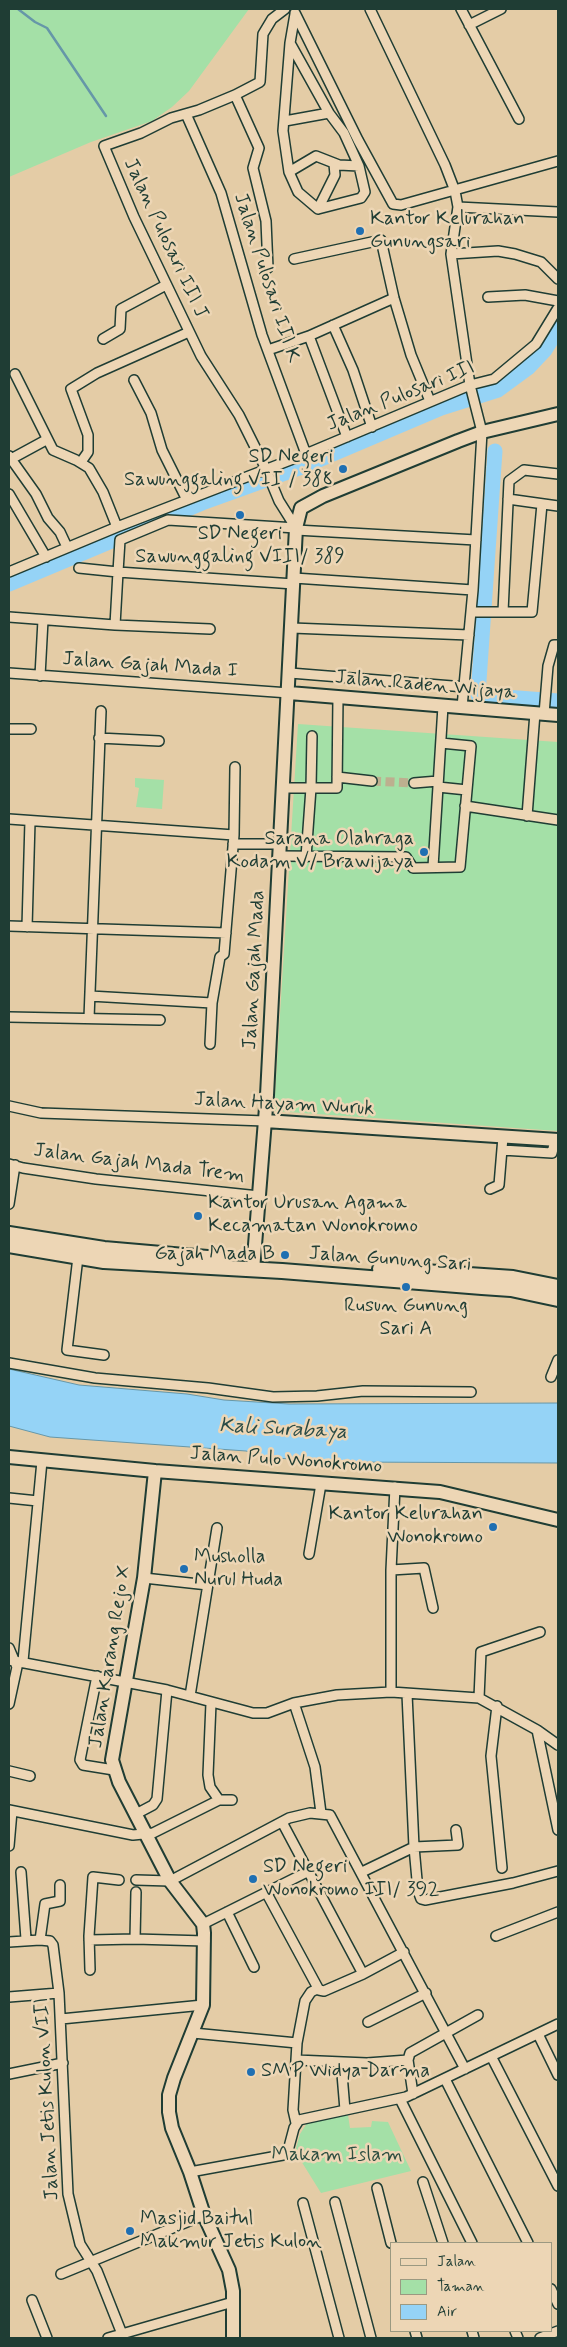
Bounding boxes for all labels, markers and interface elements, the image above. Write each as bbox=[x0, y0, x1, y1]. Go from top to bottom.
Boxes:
street label: Jalan Pulosari III J bbox=[117, 155, 213, 323]
street label: Jalan Pulosari III K bbox=[227, 190, 305, 366]
place label: Kantor Kelurahan Gunungsari bbox=[370, 208, 524, 255]
marker: Kantor Kelurahan Gunungsari bbox=[354, 225, 366, 237]
street label: Jalan Pulosari III bbox=[324, 356, 478, 438]
place label: SD Negeri Sawunggaling VII / 388 bbox=[124, 446, 333, 493]
marker: SD Negeri Sawunggaling VII / 388 bbox=[337, 463, 349, 475]
marker: SD Negeri Sawunggaling VIII/ 389 bbox=[234, 509, 246, 521]
place label: SD Negeri Sawunggaling VIII/ 389 bbox=[135, 523, 345, 570]
street label: Jalan Gajah Mada I bbox=[61, 648, 239, 684]
street label: Jalan Raden Wijaya bbox=[334, 666, 516, 706]
place label: Sarana Olahraga Kodam V/ Brawijaya bbox=[226, 828, 414, 875]
marker: Sarana Olahraga Kodam V/ Brawijaya bbox=[418, 846, 430, 858]
street label: Jalan Gajah Mada bbox=[239, 890, 271, 1050]
street label: Jalan Hayam Wuruk bbox=[193, 1088, 375, 1122]
street label: Jalan Gajah Mada Trem bbox=[32, 1139, 246, 1189]
place label: Kantor Urusan Agama Kecamatan Wonokromo bbox=[208, 1192, 418, 1239]
marker: Kantor Urusan Agama Kecamatan Wonokromo bbox=[192, 1210, 204, 1222]
street label: Jalan Gunung Sari bbox=[308, 1242, 472, 1278]
place label: Gajah Mada B bbox=[155, 1243, 275, 1267]
marker: Gajah Mada B bbox=[279, 1249, 291, 1261]
marker: Rusun Gunung Sari A bbox=[400, 1281, 412, 1293]
place label: Rusun Gunung Sari A bbox=[344, 1295, 468, 1342]
water label: Kali Surabaya bbox=[218, 1414, 348, 1446]
street label: Jalan Pulo Wonokromo bbox=[189, 1442, 383, 1480]
place label: Kantor Kelurahan Wonokromo bbox=[329, 1503, 483, 1550]
marker: Kantor Kelurahan Wonokromo bbox=[487, 1521, 499, 1533]
place label: Musholla Nurul Huda bbox=[194, 1546, 283, 1593]
marker: Musholla Nurul Huda bbox=[178, 1563, 190, 1575]
street label: Jalan Karang Rejo X bbox=[85, 1564, 137, 1750]
place label: SD Negeri Wonokromo III/ 392 bbox=[263, 1856, 439, 1903]
marker: SD Negeri Wonokromo III/ 392 bbox=[247, 1873, 259, 1885]
street label: Jalan Jetis Kulon VIII bbox=[31, 1997, 65, 2201]
place label: SMP Widya Darma bbox=[261, 2060, 430, 2084]
marker: SMP Widya Darma bbox=[245, 2066, 257, 2078]
park label: Makam Islam bbox=[271, 2144, 403, 2168]
place label: Masjid Baitul Makmur Jetis Kulon bbox=[140, 2208, 322, 2255]
marker: Masjid Baitul Makmur Jetis Kulon bbox=[124, 2225, 136, 2237]
legend bbox=[390, 2242, 552, 2332]
text: Jalan bbox=[437, 2252, 476, 2272]
text: Taman bbox=[437, 2277, 485, 2297]
text: Air bbox=[437, 2302, 457, 2322]

